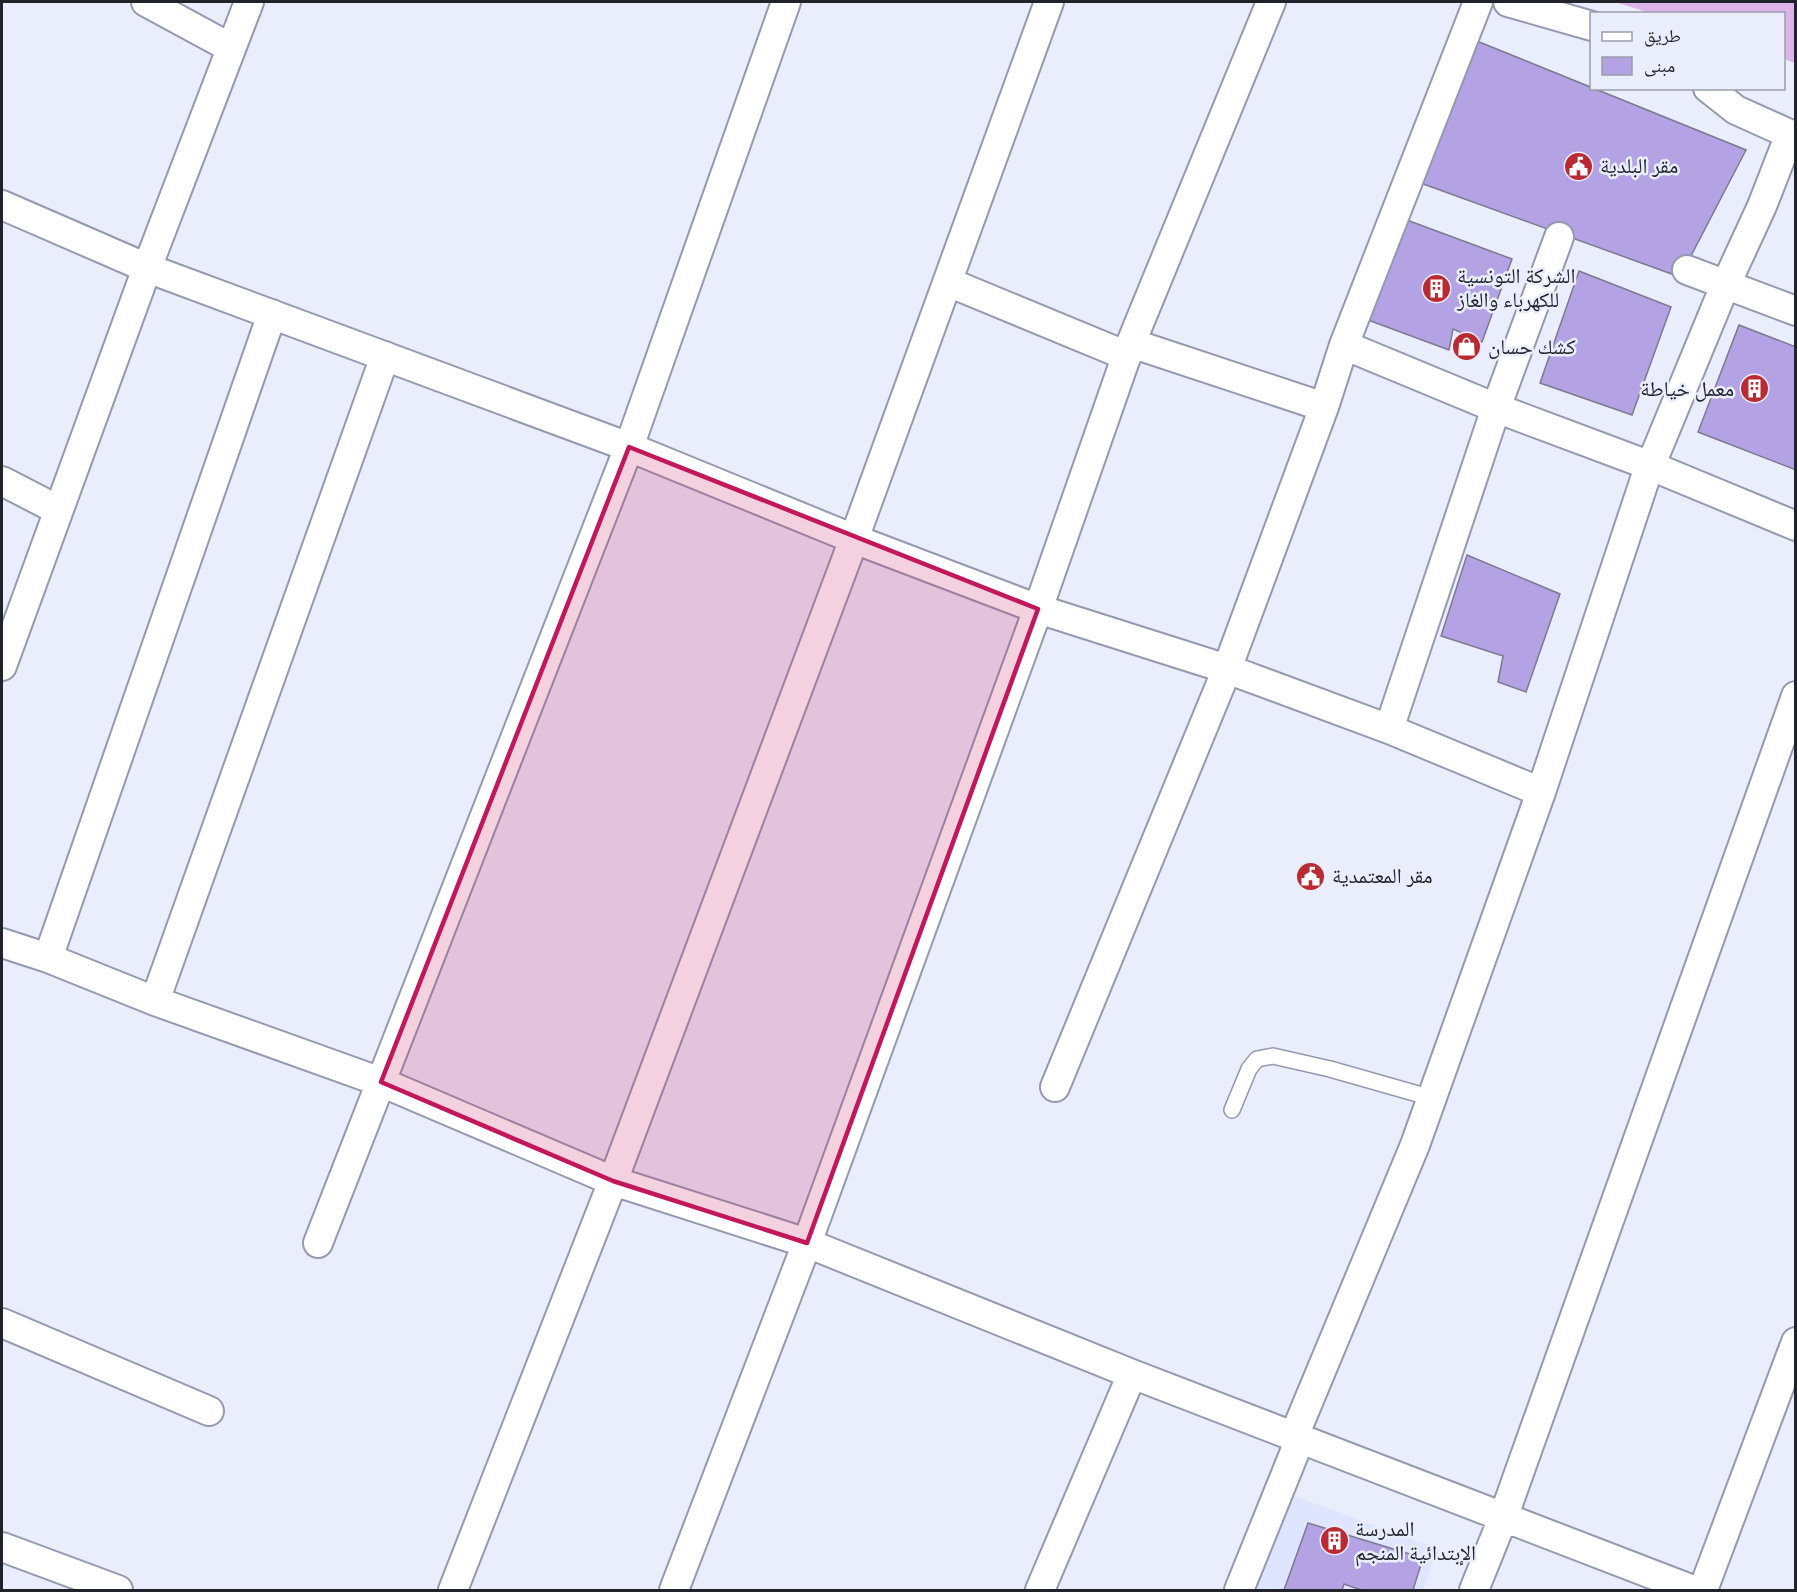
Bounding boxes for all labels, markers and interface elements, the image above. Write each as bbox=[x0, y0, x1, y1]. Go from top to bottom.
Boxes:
legend bbox=[1590, 12, 1785, 90]
text: طريق bbox=[1644, 25, 1681, 47]
text: مبنى bbox=[1644, 55, 1675, 77]
public building icon: مقر البلدية bbox=[1563, 150, 1595, 182]
place label: مقر البلدية bbox=[1600, 153, 1678, 178]
place label: الشركة التونسية للكهرباء والغاز bbox=[1456, 263, 1575, 312]
building icon: الشركة التونسية للكهرباء والغاز bbox=[1420, 272, 1452, 304]
shop icon: كشك حسان bbox=[1451, 331, 1483, 363]
place label: كشك حسان bbox=[1488, 334, 1576, 359]
building icon: معمل خياطة bbox=[1739, 373, 1771, 405]
place label: معمل خياطة bbox=[1640, 376, 1734, 402]
public building icon: مقر المعتمدية bbox=[1295, 860, 1327, 892]
place label: مقر المعتمدية bbox=[1332, 863, 1433, 888]
place label: المدرسة الإبتدائية المنجم bbox=[1355, 1516, 1476, 1567]
building icon: المدرسة الإبتدائية المنجم bbox=[1318, 1525, 1350, 1557]

